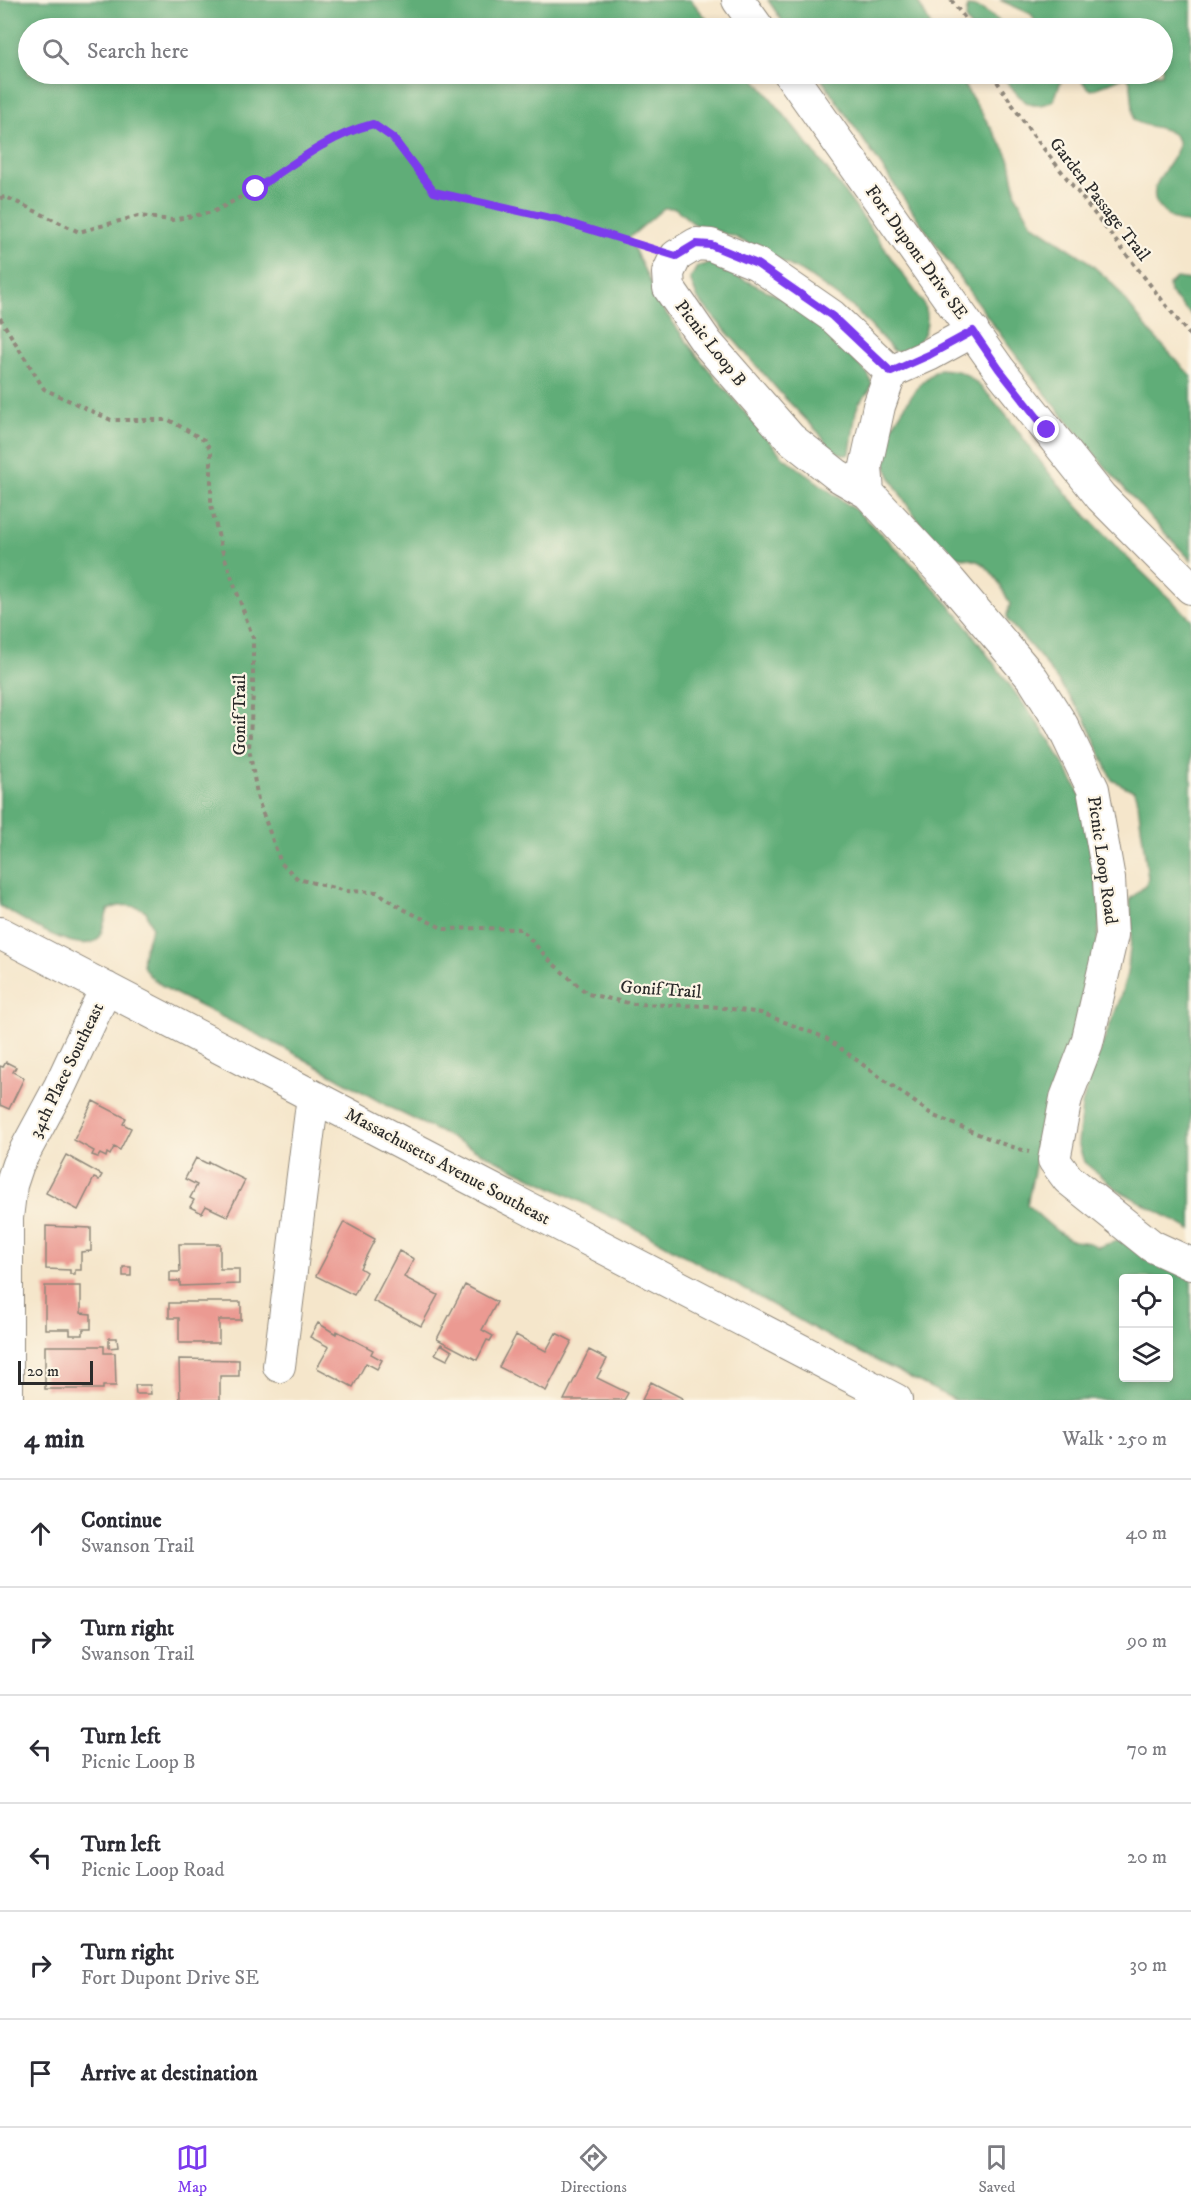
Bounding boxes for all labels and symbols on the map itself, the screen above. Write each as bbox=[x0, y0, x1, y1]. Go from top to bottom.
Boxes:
street label: Garden Passage Trail bbox=[1044, 134, 1155, 266]
route start bbox=[242, 175, 268, 201]
street label: Fort Dupont Drive SE bbox=[860, 181, 972, 324]
street label: Picnic Loop B bbox=[670, 296, 751, 391]
route end bbox=[1033, 416, 1059, 442]
street label: Gonif Trail bbox=[229, 674, 251, 756]
street label: Picnic Loop Road bbox=[1082, 795, 1122, 926]
street label: Gonif Trail bbox=[620, 976, 703, 1004]
street label: 34th Place Southeast bbox=[25, 999, 109, 1142]
street label: Massachusetts Avenue Southeast bbox=[341, 1103, 554, 1230]
scale bar bbox=[18, 1358, 93, 1386]

